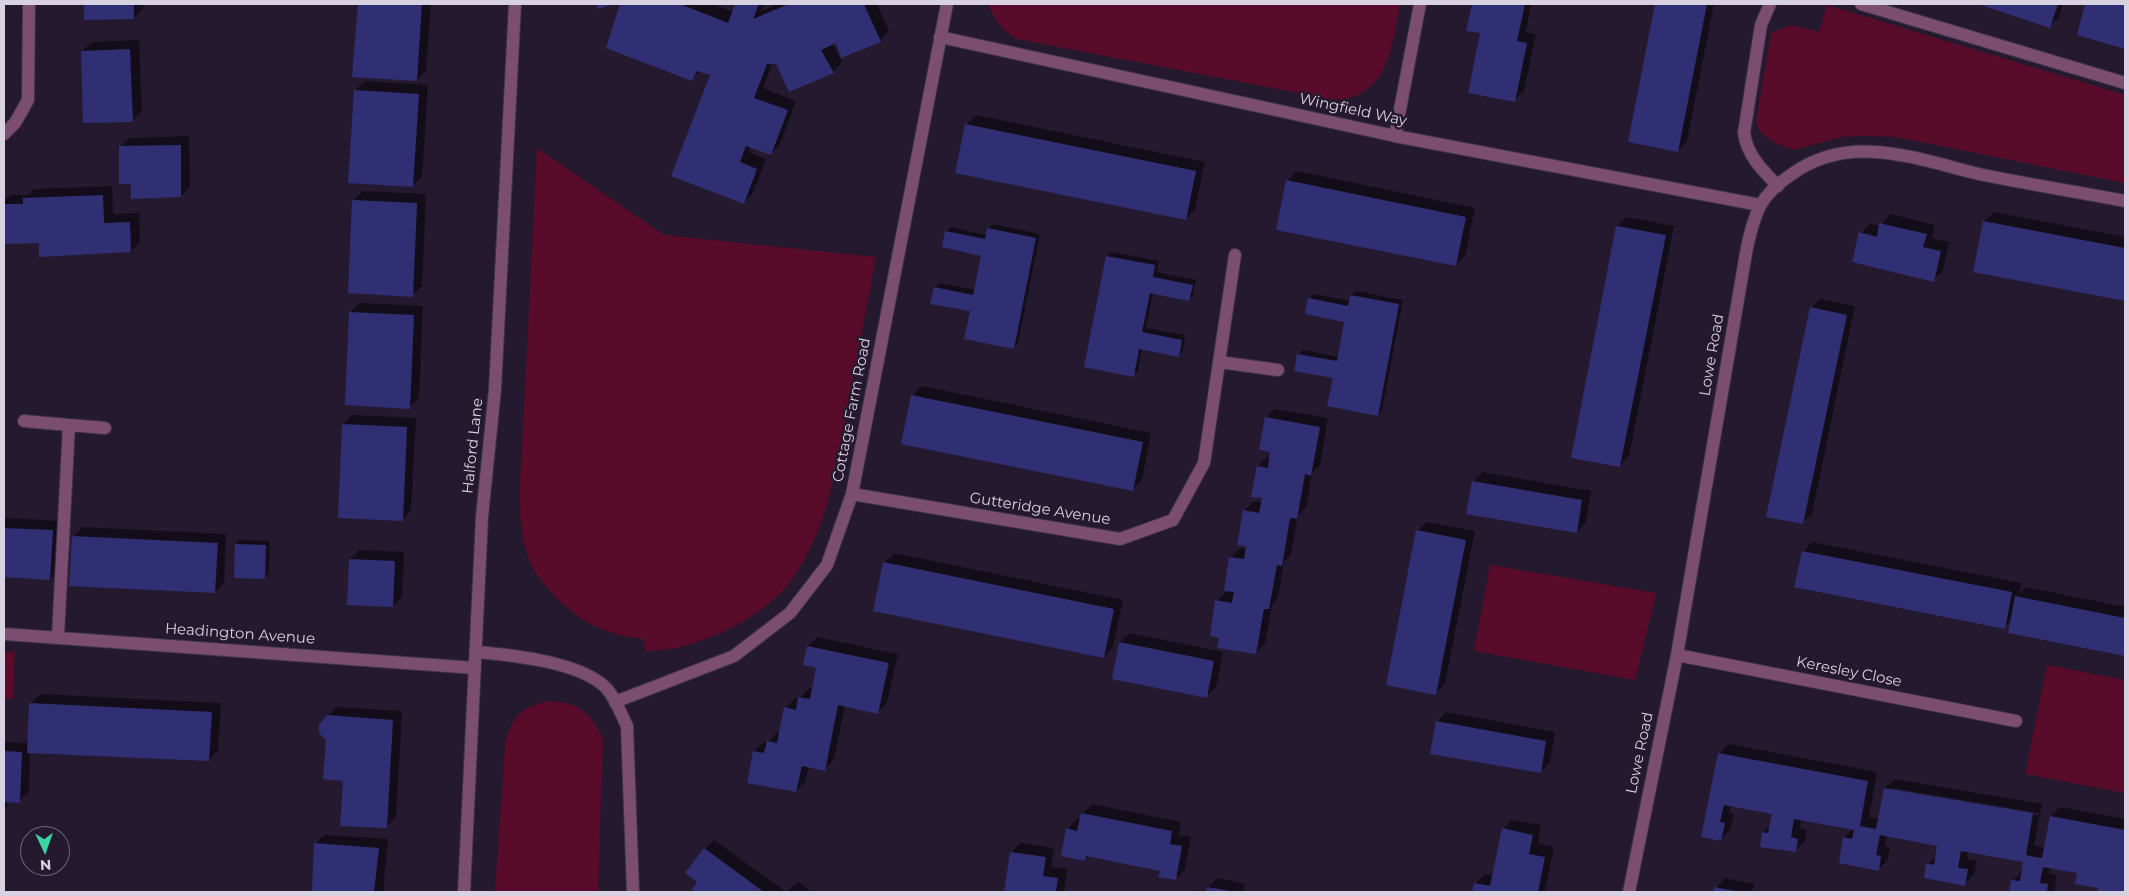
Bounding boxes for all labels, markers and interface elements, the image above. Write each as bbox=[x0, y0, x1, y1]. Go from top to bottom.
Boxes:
street label: Wingfield Way bbox=[1297, 90, 1409, 130]
street label: Lowe Road bbox=[1696, 313, 1728, 397]
street label: Cottage Farm Road bbox=[829, 336, 875, 484]
street label: Halford Lane bbox=[459, 397, 487, 495]
street label: Gutteridge Avenue bbox=[968, 489, 1112, 529]
street label: Headington Avenue bbox=[164, 620, 316, 648]
street label: Keresley Close bbox=[1795, 653, 1903, 691]
street label: Lowe Road bbox=[1623, 711, 1657, 795]
north arrow bbox=[20, 826, 70, 876]
text: N bbox=[40, 856, 52, 874]

